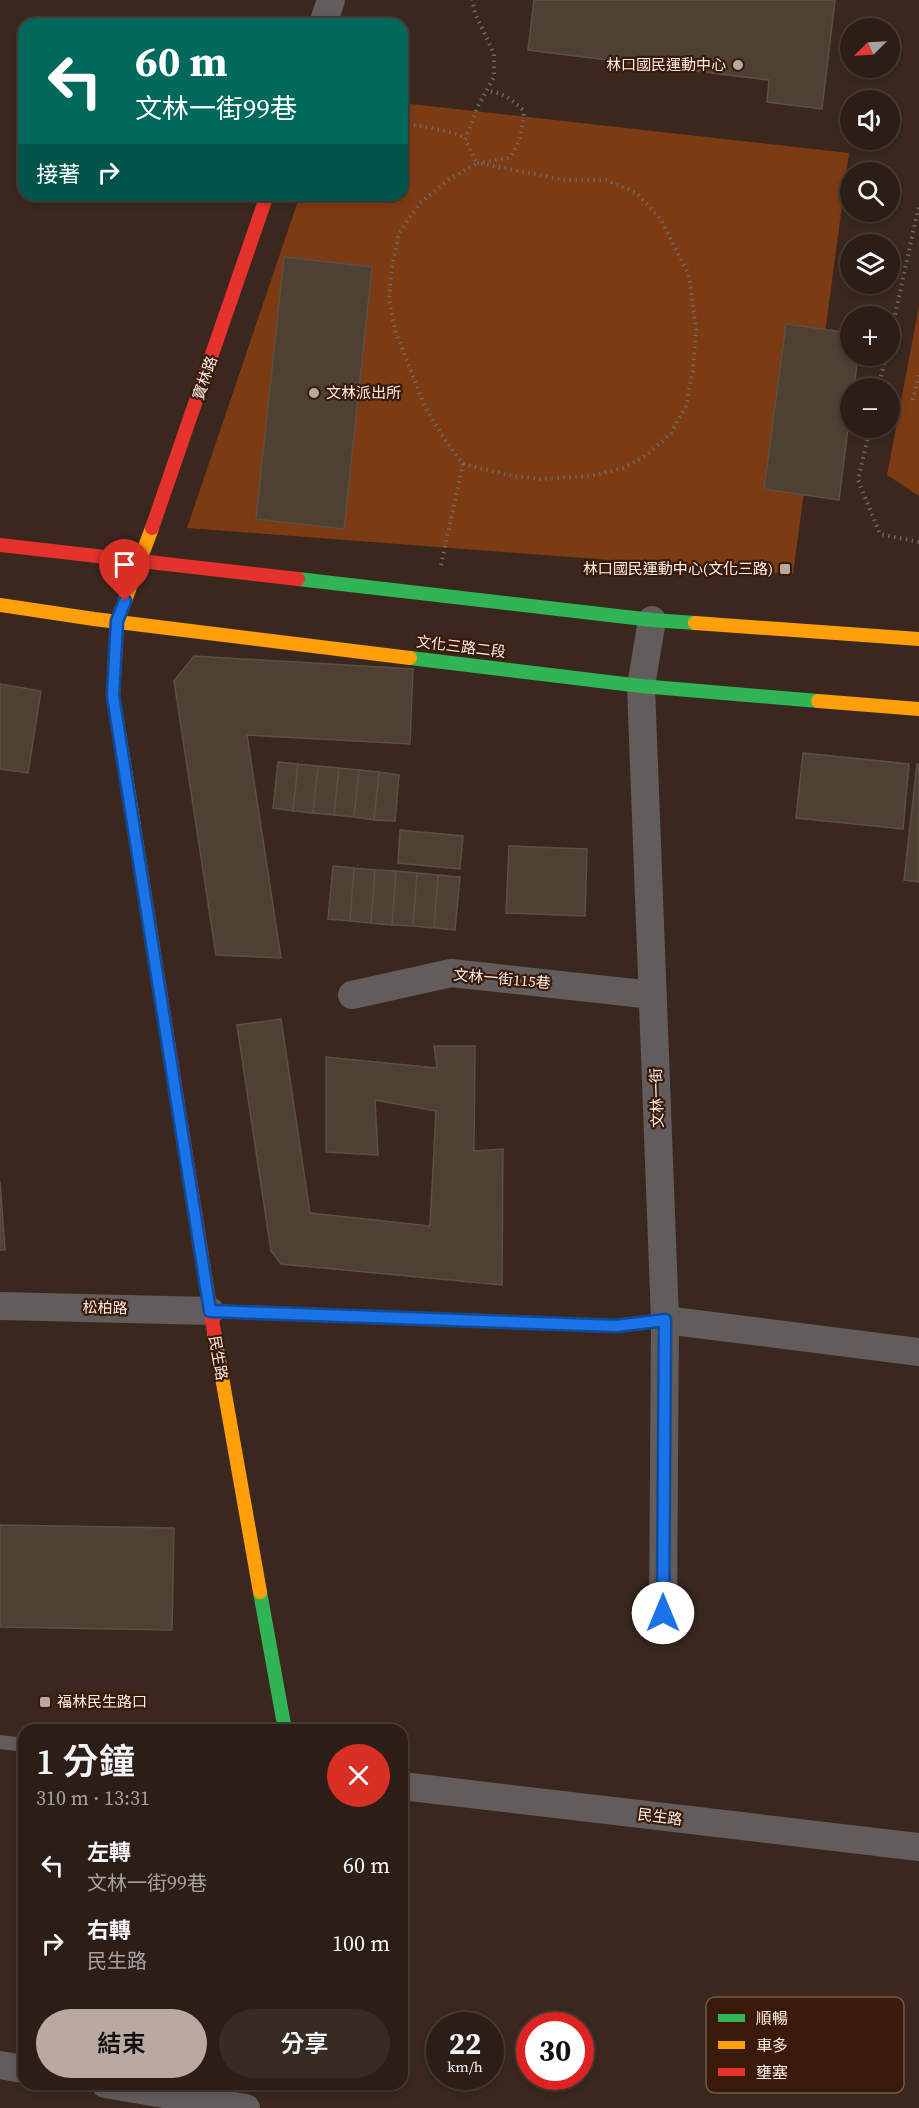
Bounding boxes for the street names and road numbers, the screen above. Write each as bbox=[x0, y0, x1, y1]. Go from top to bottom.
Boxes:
street label: 寶林路 bbox=[187, 353, 222, 403]
street label: 文化三路二段 bbox=[415, 631, 507, 662]
street label: 文林一街115巷 bbox=[453, 964, 552, 993]
street label: 文林一街 bbox=[645, 1068, 668, 1128]
street label: 松柏路 bbox=[82, 1297, 128, 1318]
street label: 民生路 bbox=[204, 1334, 233, 1382]
street label: 民生路 bbox=[636, 1803, 684, 1830]

